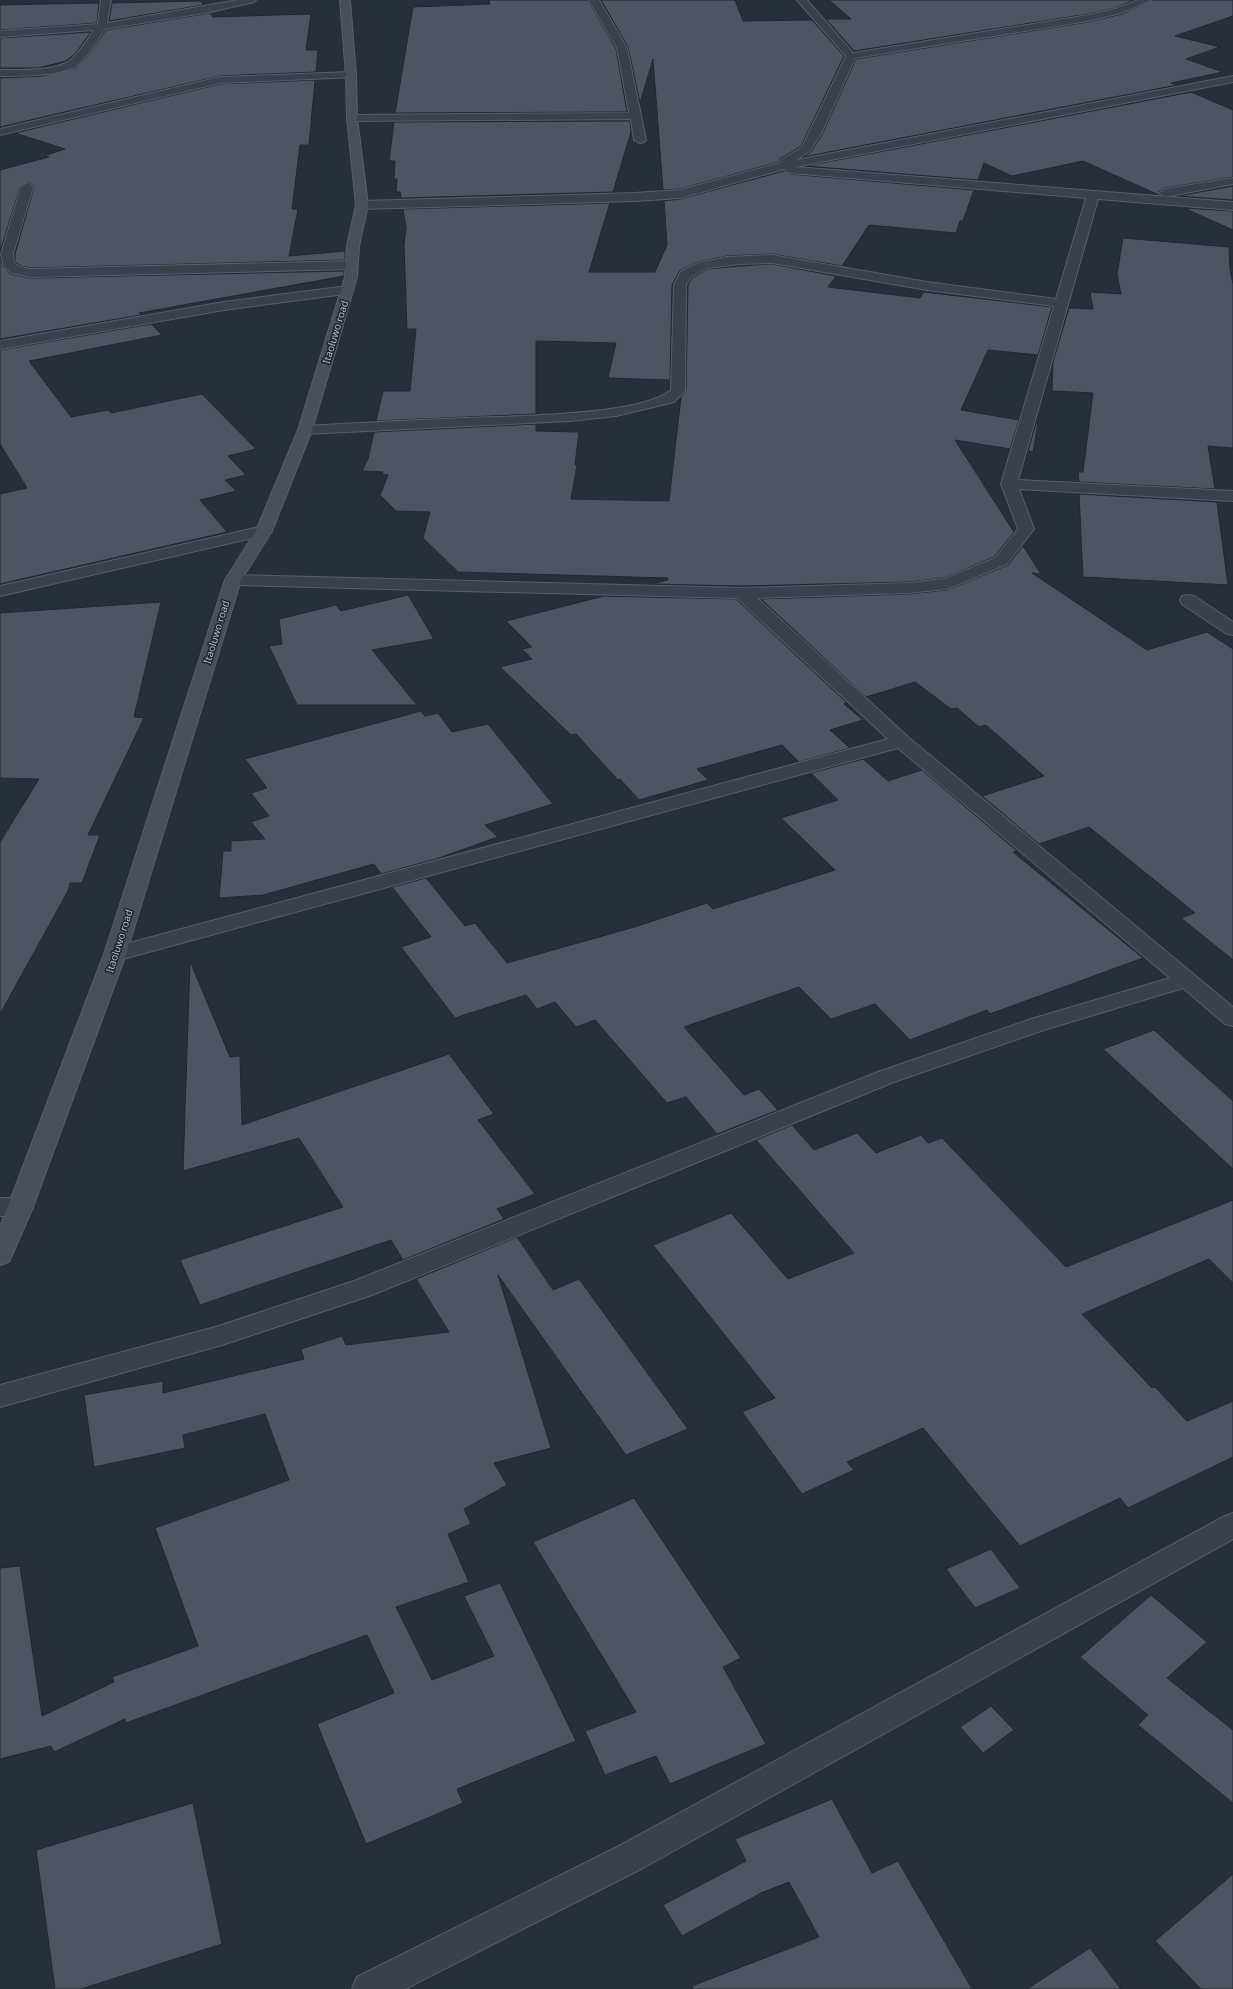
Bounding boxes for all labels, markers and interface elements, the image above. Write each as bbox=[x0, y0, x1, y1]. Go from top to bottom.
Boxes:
street label: Itaoluwo road bbox=[319, 299, 351, 365]
street label: Itaoluwo road bbox=[200, 599, 232, 665]
street label: Itaoluwo road bbox=[102, 908, 136, 974]

